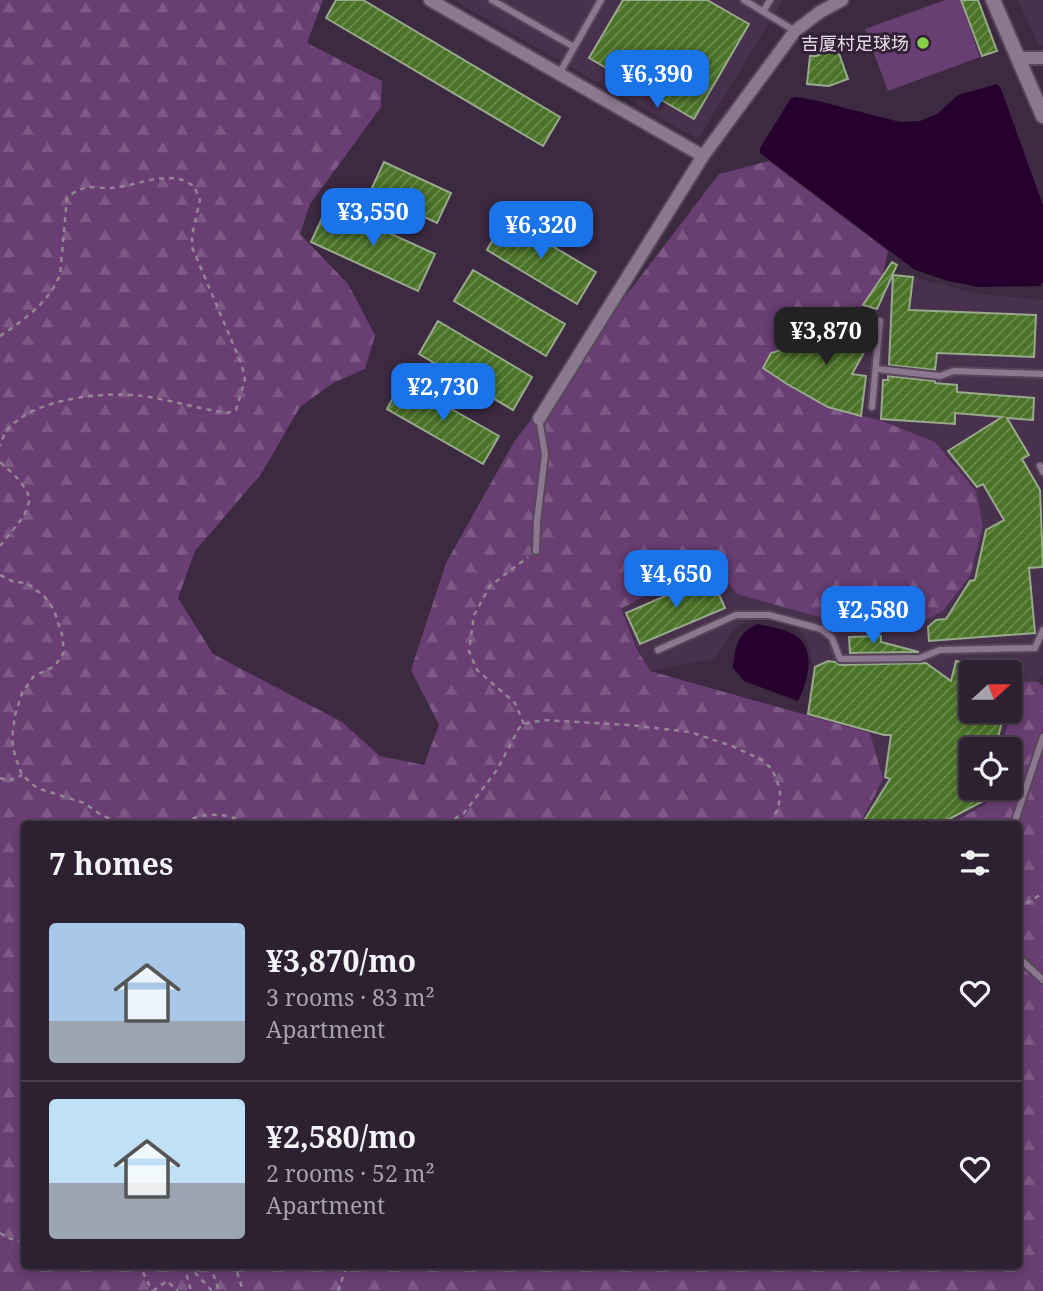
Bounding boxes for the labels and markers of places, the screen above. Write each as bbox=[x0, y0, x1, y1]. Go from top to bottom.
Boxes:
place label: 吉厦村足球场 bbox=[801, 31, 909, 55]
marker: 吉厦村足球场 bbox=[915, 35, 931, 51]
pin: ¥6,390 bbox=[600, 50, 714, 110]
pin: ¥3,550 bbox=[316, 188, 430, 248]
pin: ¥6,320 bbox=[484, 202, 598, 261]
pin: ¥3,870 bbox=[769, 308, 883, 367]
pin: ¥2,730 bbox=[386, 364, 500, 423]
pin: ¥4,650 bbox=[619, 550, 733, 610]
pin: ¥2,580 bbox=[816, 586, 930, 646]

